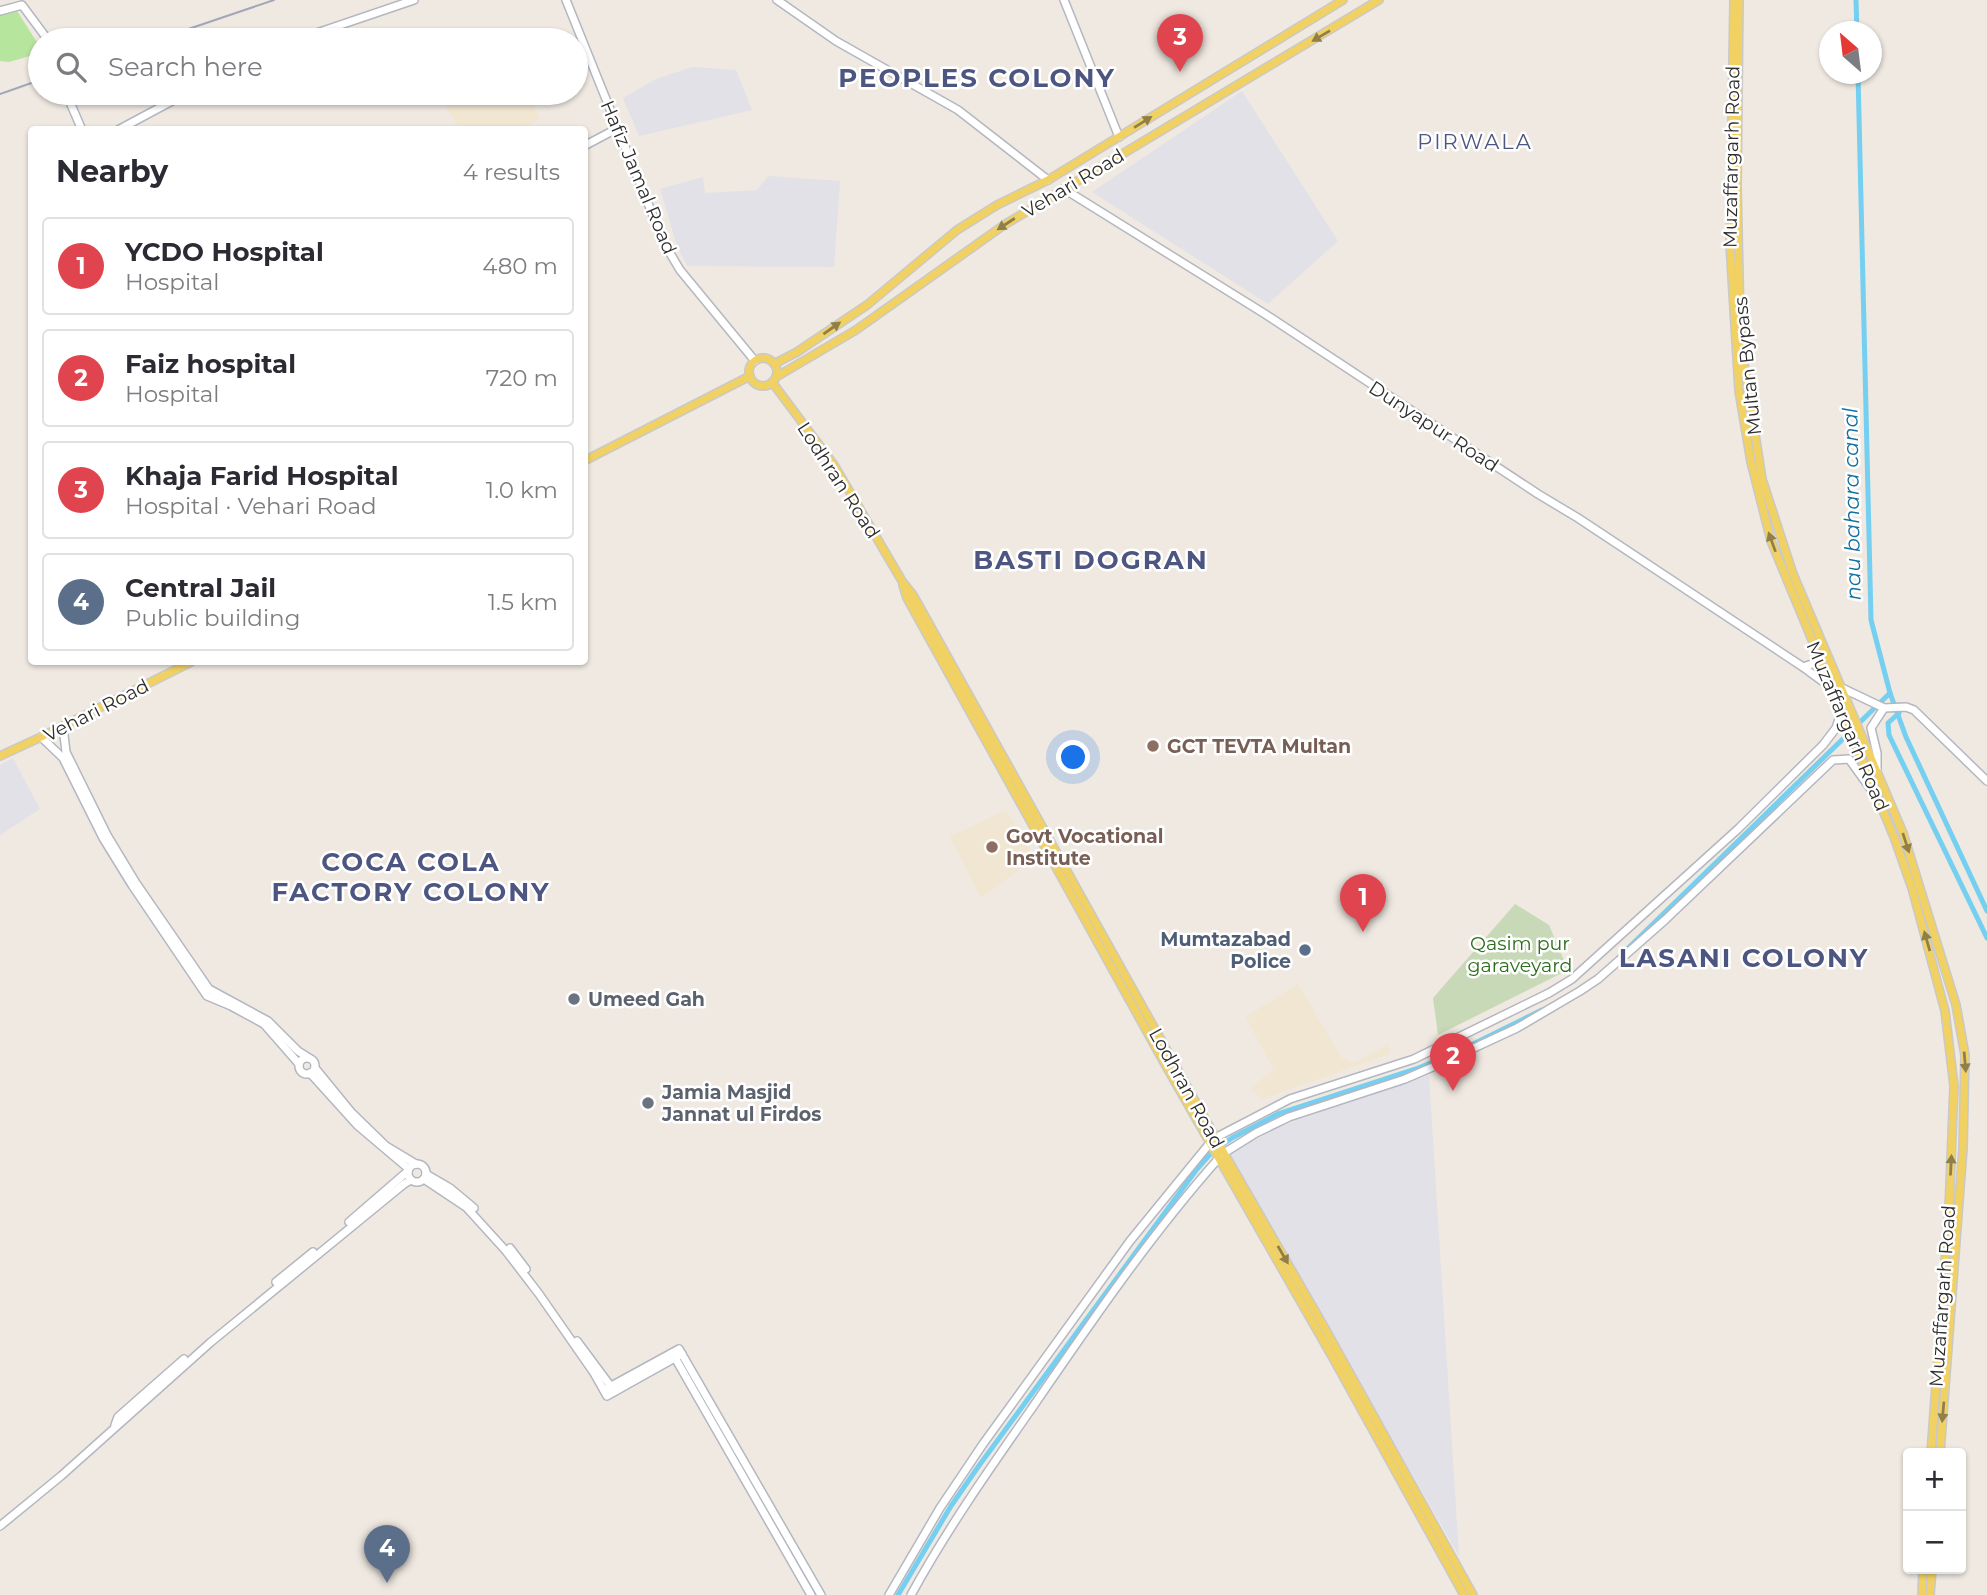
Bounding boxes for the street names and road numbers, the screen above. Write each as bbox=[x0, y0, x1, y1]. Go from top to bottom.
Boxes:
street label: Muzaffargarh Road bbox=[1718, 66, 1745, 248]
street label: Hafiz Jamal Road bbox=[596, 97, 681, 258]
street label: Vehari Road bbox=[1018, 144, 1128, 223]
street label: Multan Bypass bbox=[1729, 295, 1766, 436]
street label: Dunyapur Road bbox=[1365, 376, 1503, 477]
street label: Lodhran Road bbox=[792, 418, 885, 543]
street label: Muzaffargarh Road bbox=[1801, 638, 1894, 815]
street label: Vehari Road bbox=[40, 674, 153, 747]
street label: Lodhran Road bbox=[1144, 1024, 1229, 1153]
street label: Muzaffargarh Road bbox=[1925, 1204, 1960, 1388]

